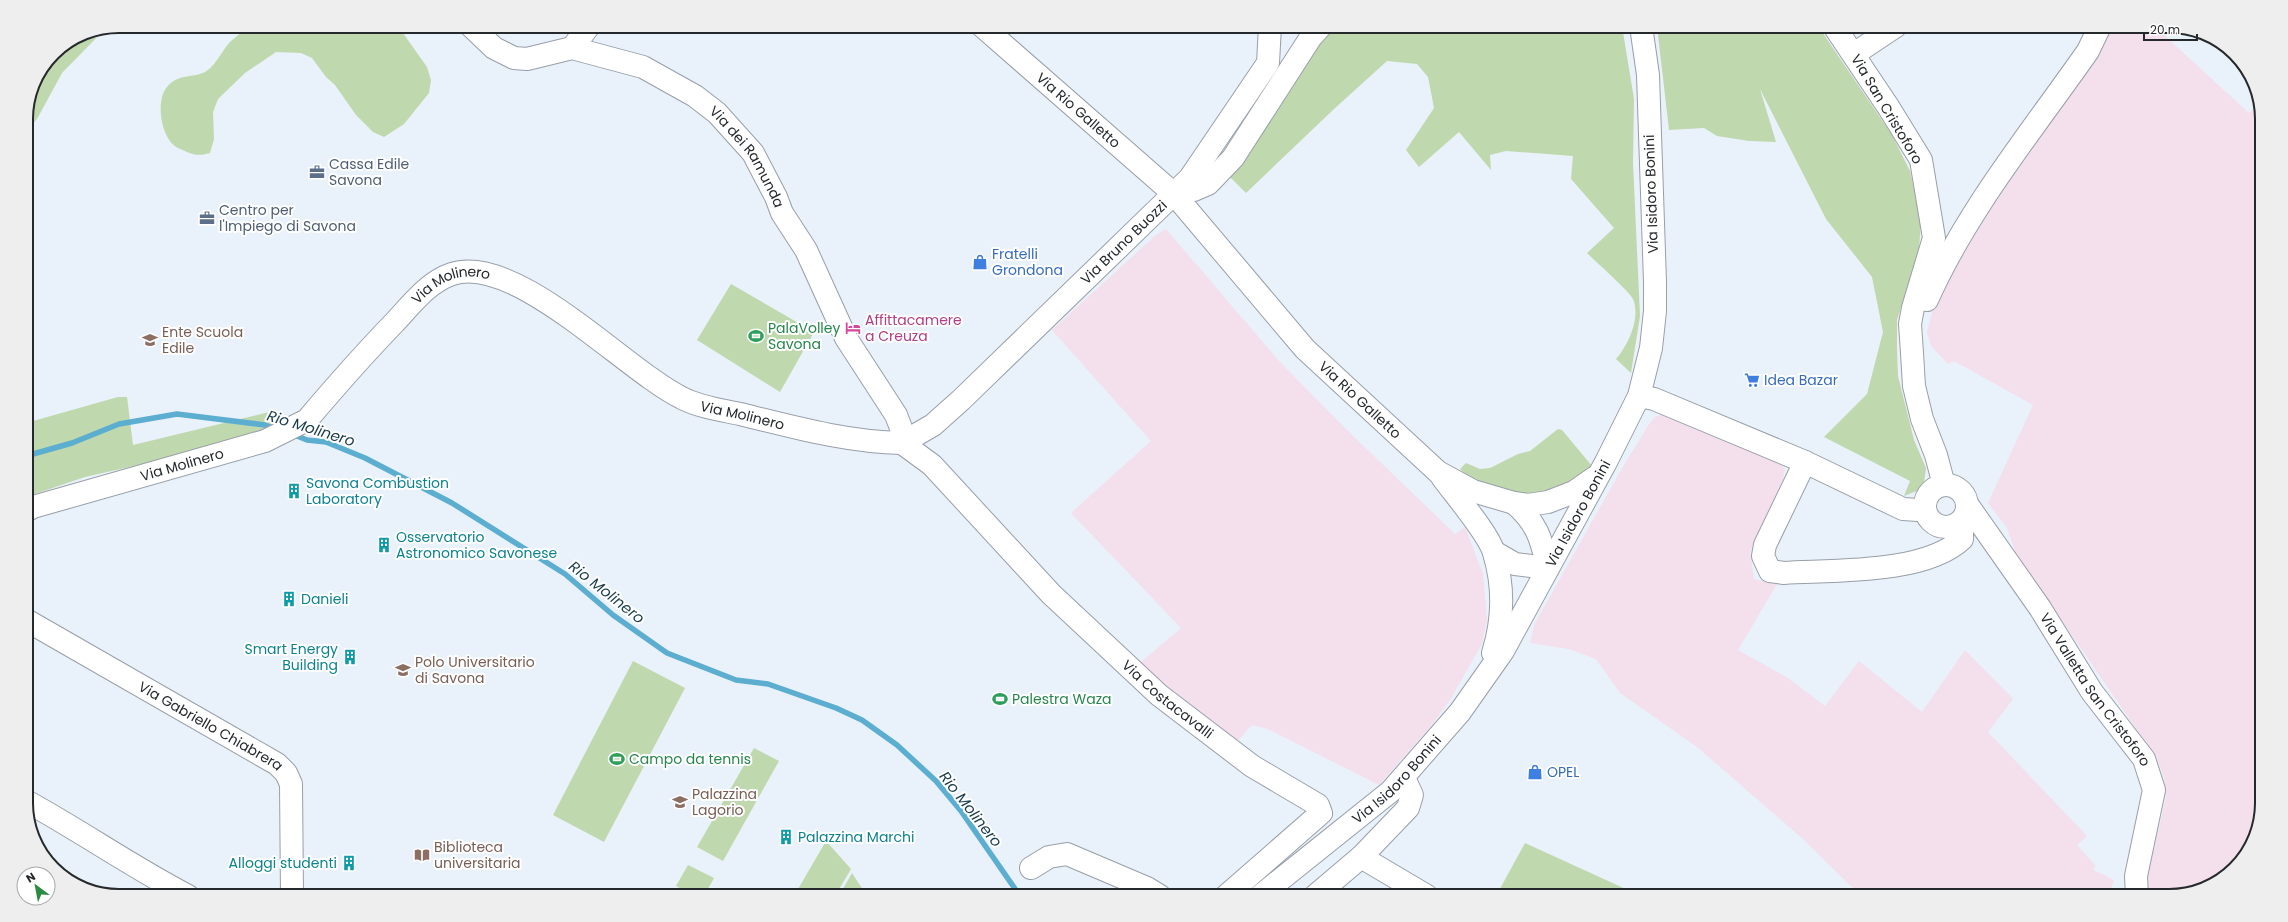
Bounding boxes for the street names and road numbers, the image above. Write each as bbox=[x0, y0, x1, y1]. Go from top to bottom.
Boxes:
street label: Via San Cristoforo bbox=[1846, 50, 1928, 168]
street label: Via Rio Galletto bbox=[1032, 68, 1125, 153]
street label: Via dei Ramunda bbox=[706, 101, 789, 210]
street label: Via Isidoro Bonini bbox=[1639, 134, 1663, 254]
street label: Via Bruno Buozzi bbox=[1076, 196, 1171, 289]
street label: Via Molinero bbox=[407, 261, 492, 308]
street label: Via Rio Galletto bbox=[1314, 357, 1406, 443]
street label: Via Molinero bbox=[698, 396, 787, 435]
street label: Via Molinero bbox=[138, 443, 226, 486]
street label: Via Isidoro Bonini bbox=[1541, 456, 1615, 571]
street label: Via Valletta San Cristoforo bbox=[2035, 609, 2156, 769]
street label: Via Costacavalli bbox=[1118, 655, 1218, 743]
street label: Via Gabriello Chiabrera bbox=[135, 677, 288, 775]
street label: Via Isidoro Bonini bbox=[1348, 730, 1446, 828]

